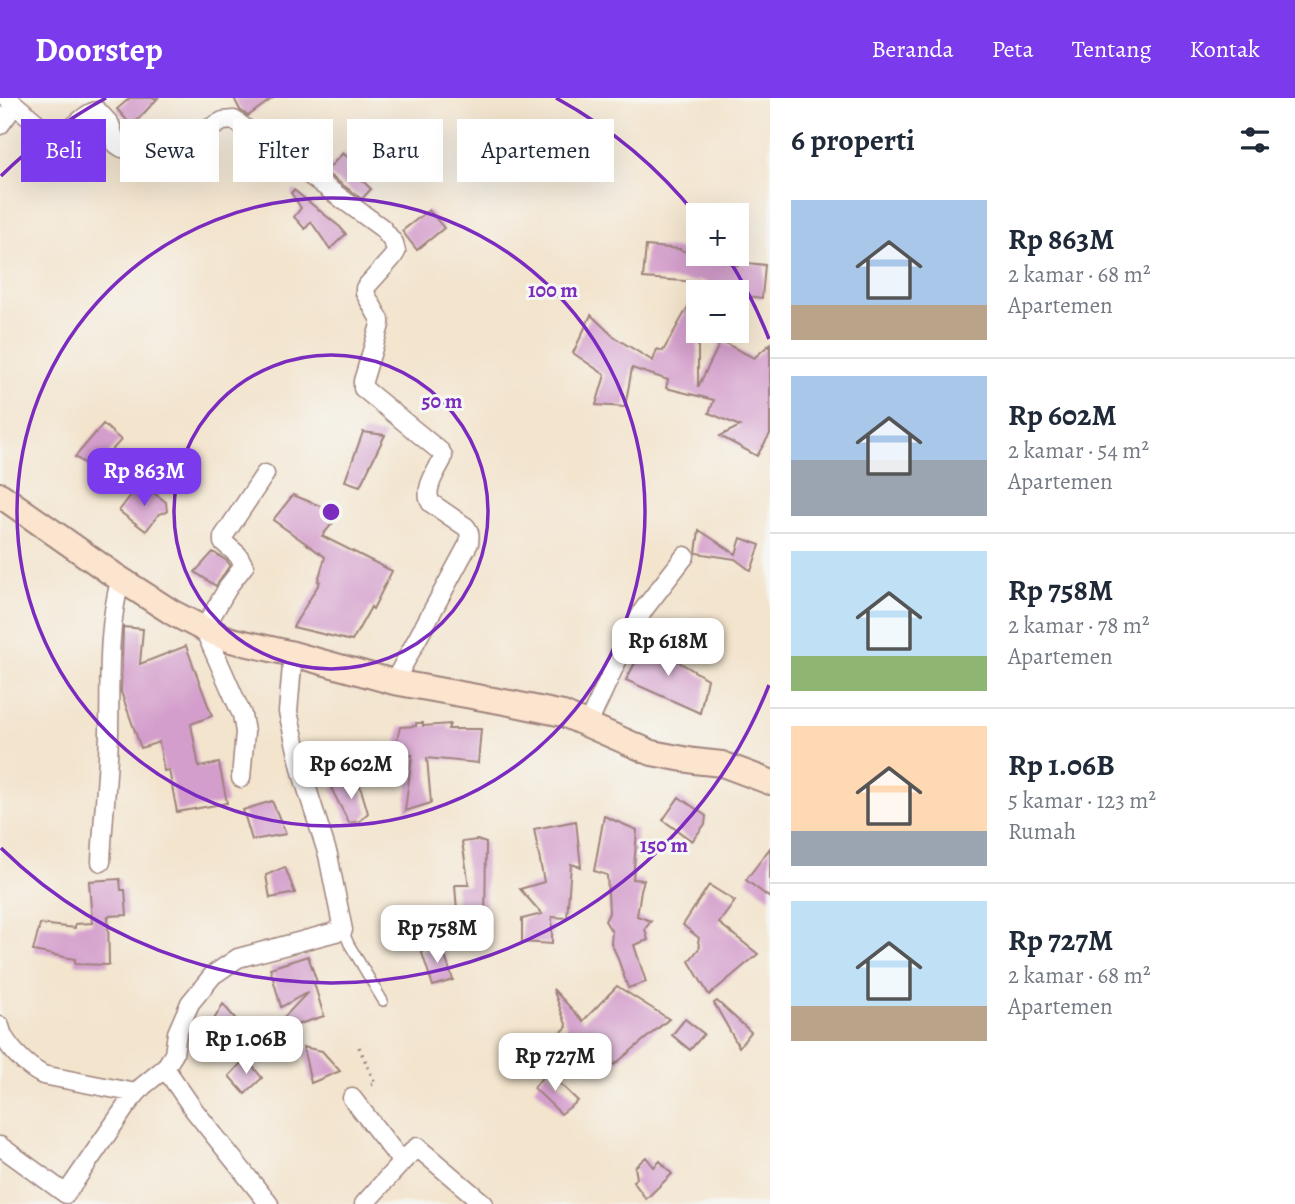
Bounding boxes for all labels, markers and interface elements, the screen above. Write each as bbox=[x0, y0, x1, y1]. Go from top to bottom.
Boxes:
text: Doorstep bbox=[35, 27, 163, 72]
text: Beranda bbox=[871, 33, 954, 65]
text: Peta bbox=[992, 33, 1034, 65]
text: Tentang bbox=[1072, 33, 1152, 65]
text: Kontak bbox=[1190, 33, 1260, 65]
chip: Beli bbox=[21, 119, 106, 182]
chip: Sewa bbox=[120, 119, 219, 182]
chip: Filter bbox=[233, 119, 333, 182]
chip: Baru bbox=[347, 119, 443, 182]
chip: Apartemen bbox=[457, 119, 614, 182]
text: 6 properti bbox=[791, 120, 915, 160]
icon: filters bbox=[1236, 121, 1274, 159]
map controls bbox=[686, 203, 749, 343]
button: + bbox=[686, 203, 749, 266]
text: Rp 863M bbox=[1008, 219, 1115, 259]
icon: home bbox=[847, 228, 931, 312]
text: 2 kamar · 68 m² bbox=[1008, 259, 1151, 290]
text: 100 m bbox=[528, 276, 578, 304]
button: − bbox=[686, 280, 749, 343]
text: Apartemen bbox=[1008, 290, 1113, 321]
text: 50 m bbox=[422, 387, 463, 415]
text: Rp 602M bbox=[1008, 395, 1117, 435]
icon: home bbox=[847, 404, 931, 488]
text: 2 kamar · 54 m² bbox=[1008, 435, 1149, 466]
pin: Rp 863M bbox=[79, 448, 209, 508]
text: Rp 863M bbox=[103, 455, 185, 486]
text: Apartemen bbox=[1008, 466, 1113, 497]
centre of rings bbox=[319, 500, 343, 524]
text: Rp 758M bbox=[1008, 570, 1113, 610]
icon: home bbox=[847, 579, 931, 663]
text: 2 kamar · 78 m² bbox=[1008, 610, 1150, 641]
pin: Rp 618M bbox=[603, 618, 733, 678]
text: Rp 618M bbox=[628, 625, 708, 656]
text: Apartemen bbox=[1008, 641, 1113, 672]
pin: Rp 602M bbox=[286, 742, 416, 801]
text: Rp 1.06B bbox=[1008, 745, 1115, 785]
text: Rp 602M bbox=[309, 748, 393, 779]
icon: home bbox=[847, 754, 931, 838]
text: 5 kamar · 123 m² bbox=[1008, 785, 1156, 816]
text: Rumah bbox=[1008, 816, 1076, 847]
text: 150 m bbox=[640, 831, 689, 859]
pin: Rp 758M bbox=[372, 906, 502, 965]
text: Rp 758M bbox=[397, 912, 477, 943]
text: Rp 727M bbox=[1008, 920, 1113, 960]
icon: home bbox=[847, 929, 931, 1013]
text: 2 kamar · 68 m² bbox=[1008, 960, 1151, 991]
text: Apartemen bbox=[1008, 991, 1113, 1022]
pin: Rp 1.06B bbox=[174, 1016, 318, 1076]
text: Rp 1.06B bbox=[205, 1023, 287, 1054]
pin: Rp 727M bbox=[490, 1034, 620, 1093]
text: Rp 727M bbox=[515, 1040, 595, 1071]

